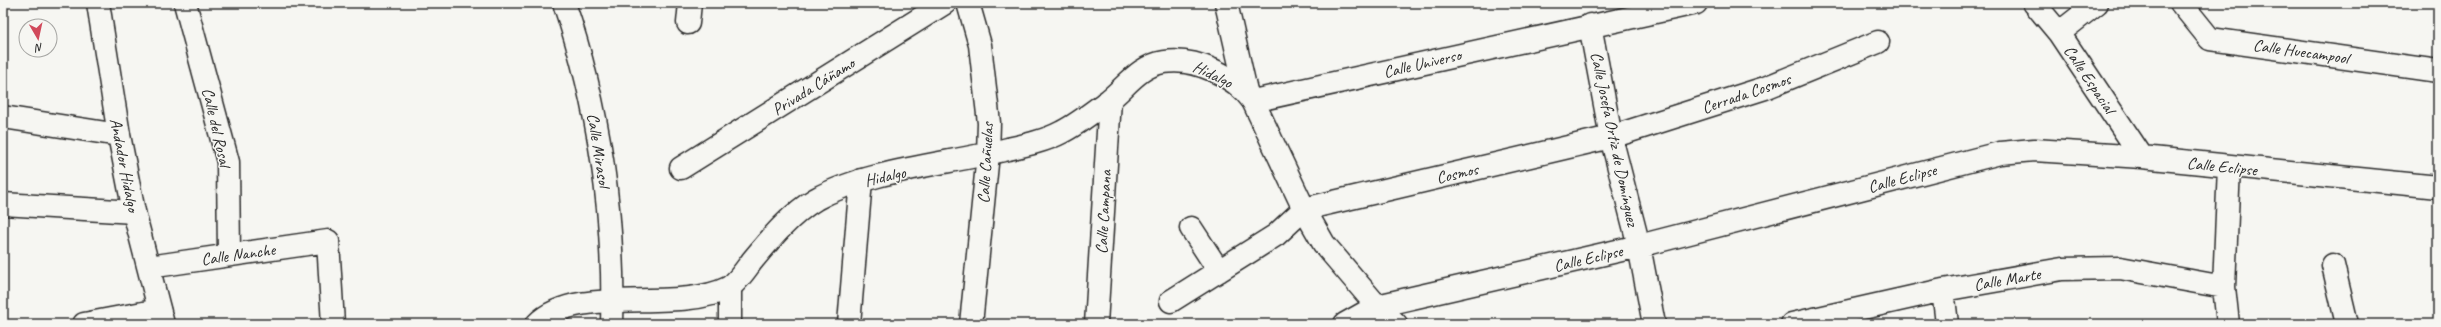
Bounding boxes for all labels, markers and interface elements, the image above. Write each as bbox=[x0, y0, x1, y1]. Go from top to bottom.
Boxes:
north arrow bbox=[18, 18, 58, 58]
street label: Calle Huecampool bbox=[2252, 34, 2353, 69]
text: N bbox=[33, 40, 44, 56]
street label: Calle Espacial bbox=[2059, 41, 2122, 120]
street label: Calle Universo bbox=[1381, 44, 1465, 83]
street label: Calle Josefa Ortiz de Domínguez bbox=[1586, 50, 1644, 230]
street label: Privada Cáñamo bbox=[768, 52, 860, 120]
street label: Hidalgo bbox=[1190, 56, 1237, 93]
street label: Cerrada Cosmos bbox=[1699, 68, 1795, 118]
street label: Calle del Rosal bbox=[197, 86, 236, 172]
street label: Calle Mirasol bbox=[582, 112, 615, 192]
street label: Andador Hidalgo bbox=[105, 117, 144, 216]
street label: Calle Cañuelas bbox=[973, 121, 998, 204]
street label: Calle Eclipse bbox=[2186, 152, 2259, 181]
street label: Cosmos bbox=[1434, 158, 1482, 188]
street label: Calle Eclipse bbox=[1866, 159, 1940, 198]
street label: Hidalgo bbox=[863, 162, 908, 191]
street label: Calle Campana bbox=[1091, 168, 1116, 254]
street label: Calle Nanche bbox=[200, 239, 278, 270]
street label: Calle Eclipse bbox=[1552, 240, 1626, 277]
street label: Calle Marte bbox=[1972, 263, 2044, 296]

